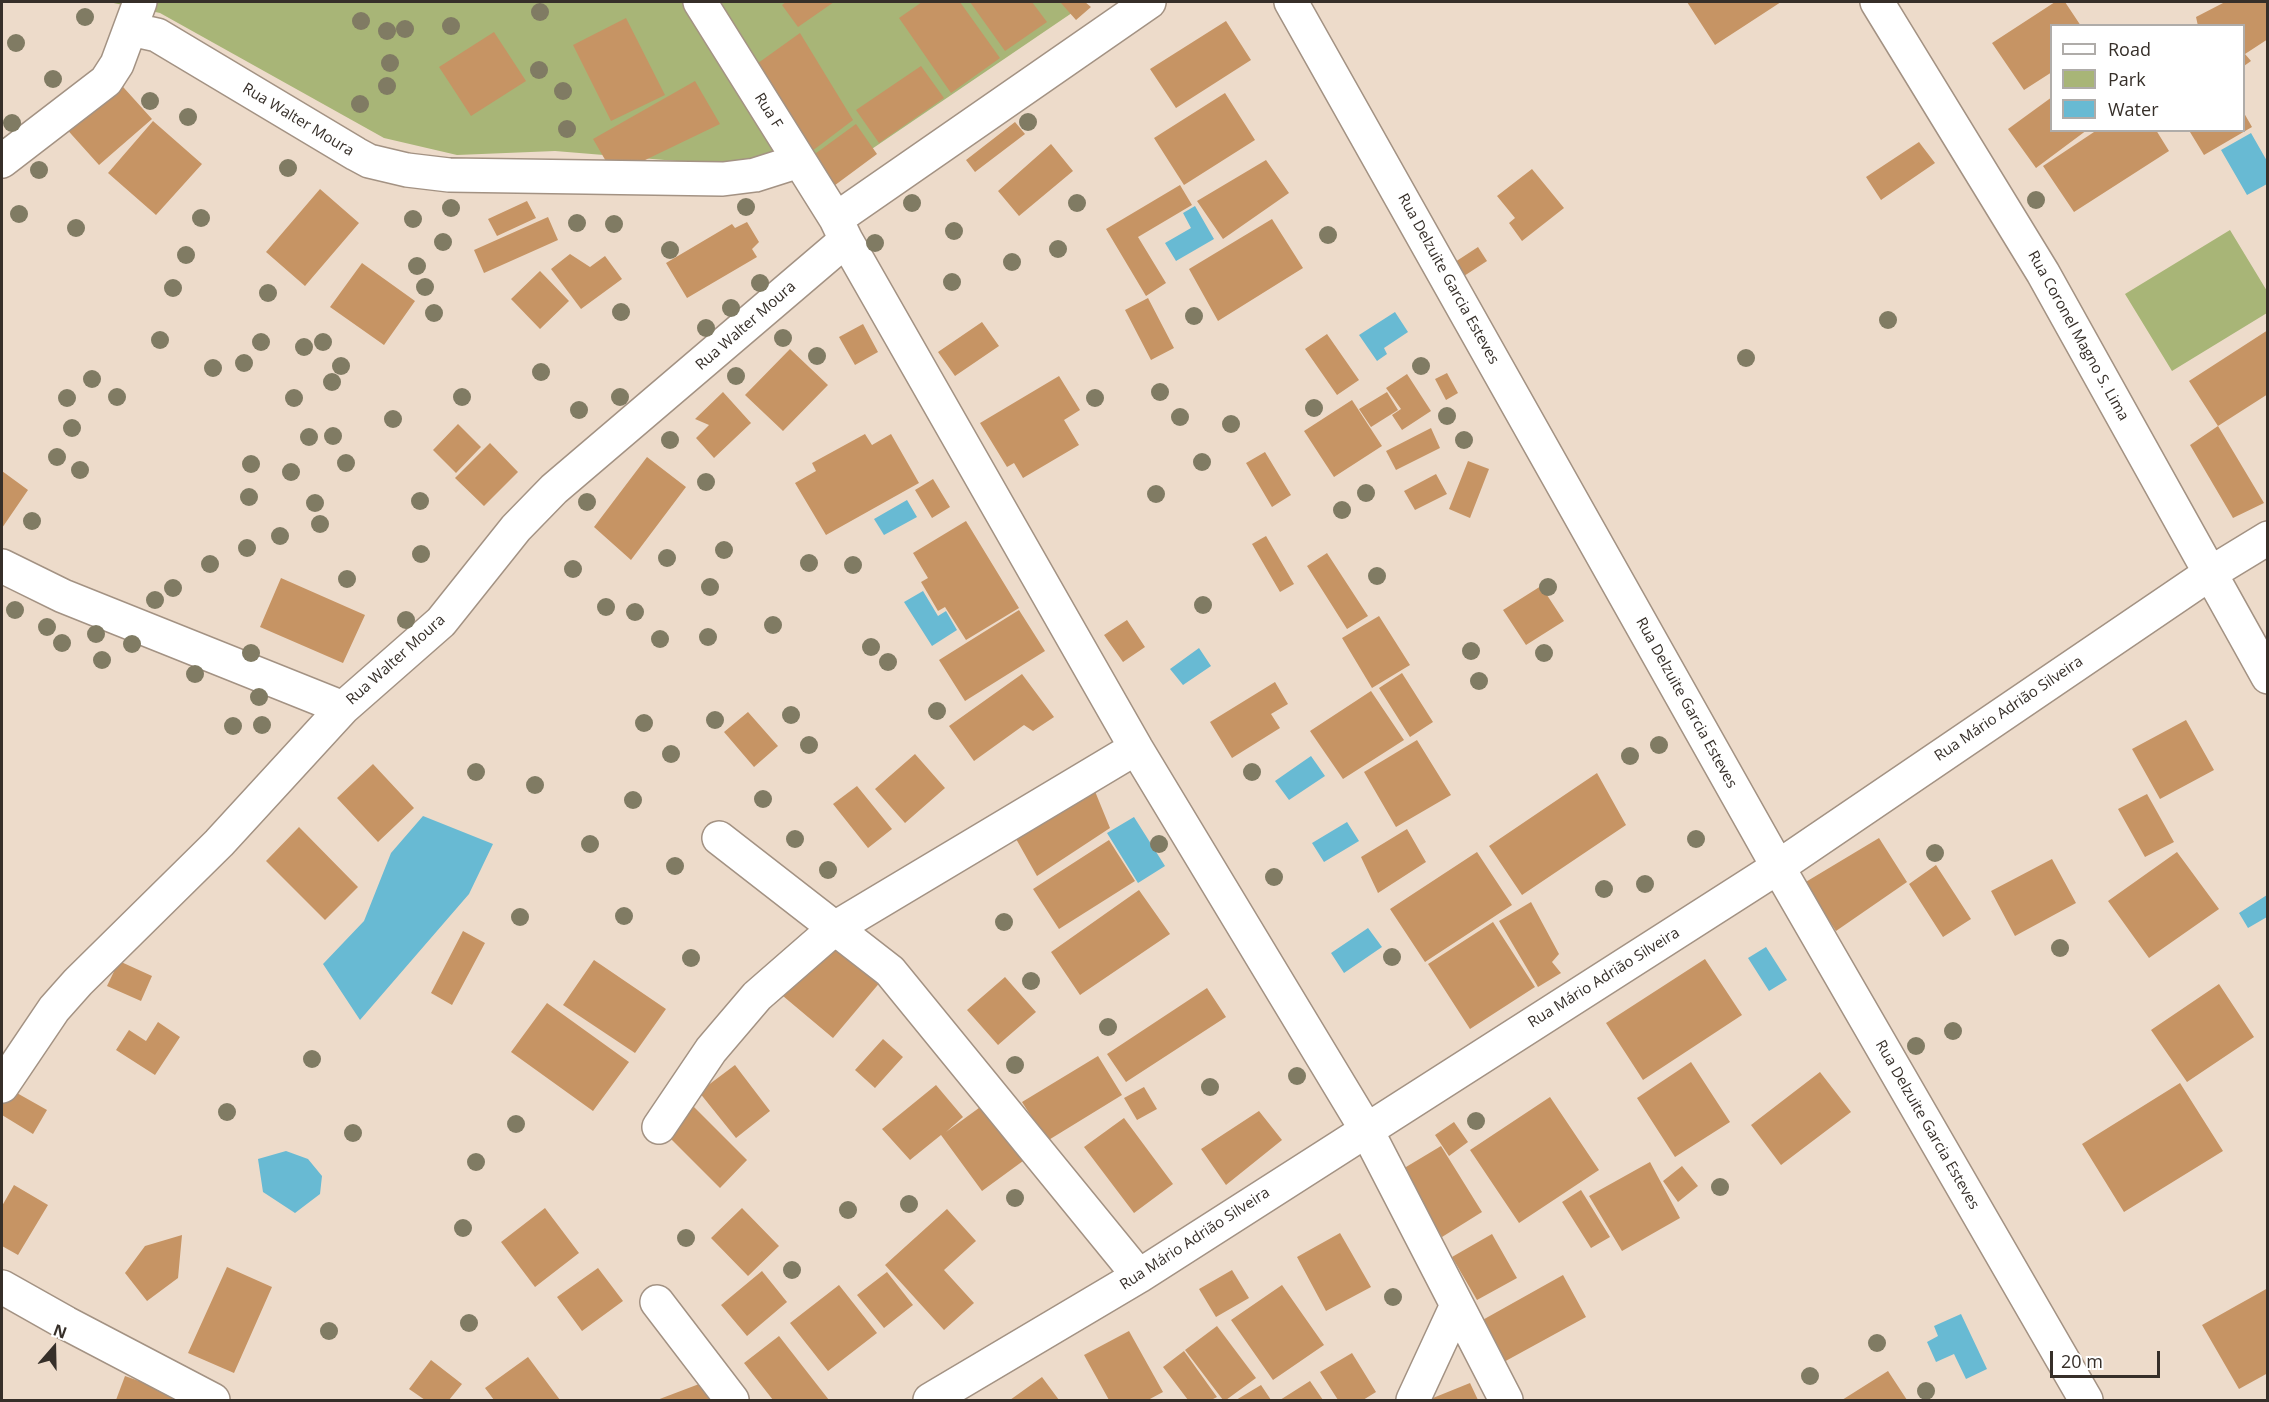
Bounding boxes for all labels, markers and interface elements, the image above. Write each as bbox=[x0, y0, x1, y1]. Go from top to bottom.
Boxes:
legend bbox=[2050, 24, 2245, 132]
text: Road bbox=[2108, 37, 2151, 61]
text: Park bbox=[2108, 67, 2146, 91]
street label: Rua Walter Moura bbox=[239, 80, 357, 160]
street label: Rua F bbox=[750, 90, 786, 132]
text: Water bbox=[2108, 97, 2159, 121]
street label: Rua Delzuite Garcia Esteves bbox=[1394, 191, 1502, 367]
street label: Rua Coronel Magno S. Lima bbox=[2024, 248, 2132, 424]
street label: Rua Walter Moura bbox=[692, 278, 800, 374]
street label: Rua Walter Moura bbox=[343, 611, 449, 709]
street label: Rua Delzuite Garcia Esteves bbox=[1632, 615, 1740, 791]
street label: Rua Mário Adrião Silveira bbox=[1931, 653, 2087, 765]
street label: Rua Mário Adrião Silveira bbox=[1525, 924, 1683, 1032]
street label: Rua Delzuite Garcia Esteves bbox=[1871, 1037, 1983, 1213]
street label: Rua Mário Adrião Silveira bbox=[1117, 1184, 1273, 1294]
north arrow bbox=[24, 1318, 84, 1378]
text: N bbox=[50, 1319, 70, 1344]
scale bar bbox=[2053, 1339, 2162, 1377]
text: 20 m bbox=[2061, 1349, 2103, 1373]

